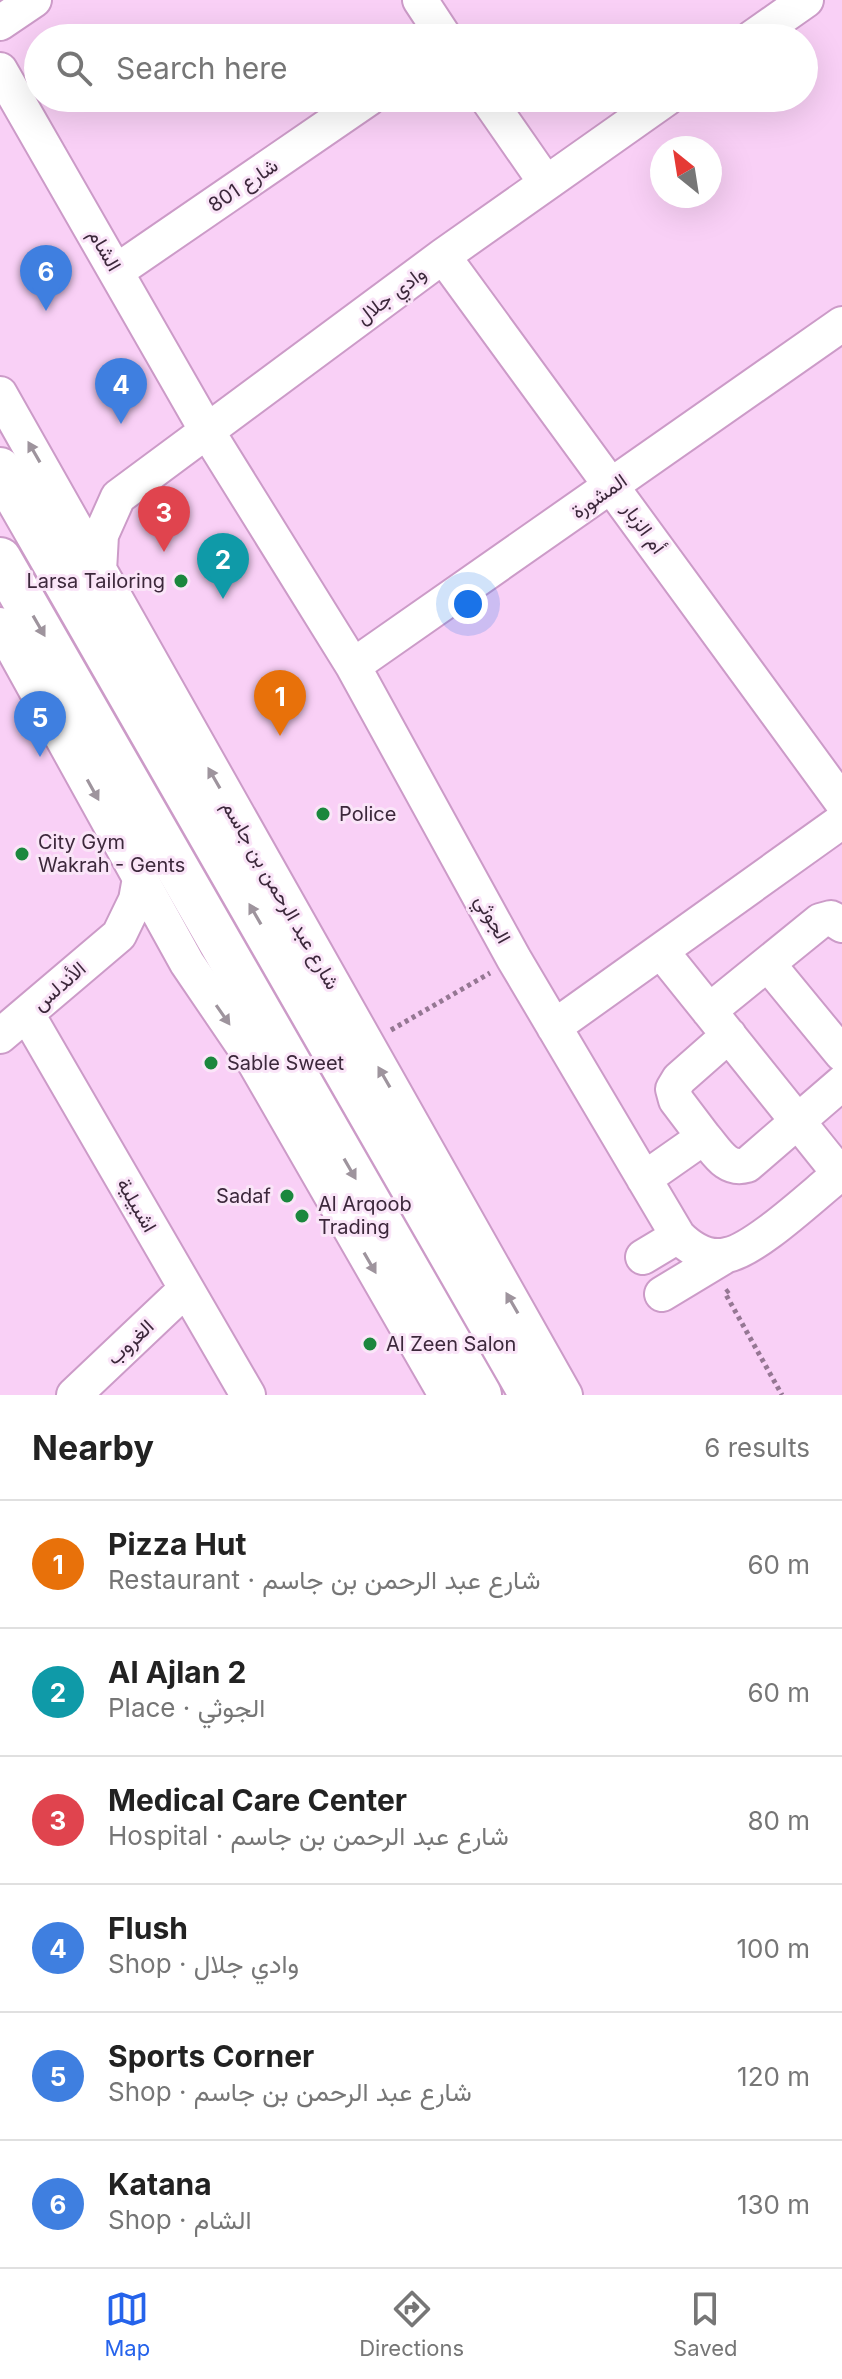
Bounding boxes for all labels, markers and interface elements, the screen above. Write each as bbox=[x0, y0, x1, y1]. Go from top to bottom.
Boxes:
search box bbox=[24, 24, 818, 112]
icon: search bbox=[52, 46, 96, 90]
text: Search here bbox=[116, 50, 288, 86]
north arrow bbox=[650, 136, 722, 208]
street label: شارع 801 bbox=[204, 153, 284, 219]
street label: الشام bbox=[83, 225, 126, 276]
pin: 6 bbox=[20, 245, 72, 311]
street label: وادي جلال bbox=[351, 261, 434, 333]
pin: 4 bbox=[95, 358, 147, 424]
one-way arrow bbox=[27, 441, 41, 463]
street label: المشورة bbox=[567, 468, 632, 525]
pin: 3 bbox=[138, 486, 190, 552]
street label: أم الزبار bbox=[616, 497, 671, 559]
pin: 2 bbox=[197, 533, 249, 599]
place label: Larsa Tailoring bbox=[26, 569, 165, 593]
marker: Larsa Tailoring bbox=[172, 572, 190, 590]
your location bbox=[448, 584, 488, 624]
one-way arrow bbox=[32, 615, 46, 638]
pin: 1 bbox=[254, 670, 306, 736]
pin: 5 bbox=[14, 691, 66, 757]
one-way arrow bbox=[207, 767, 221, 789]
one-way arrow bbox=[86, 779, 100, 801]
street label: شارع عبد الرحمن بن جاسم bbox=[215, 796, 345, 995]
place label: Police bbox=[339, 802, 396, 826]
marker: Police bbox=[314, 805, 332, 823]
place label: City Gym Wakrah - Gents bbox=[38, 830, 185, 877]
marker: City Gym Wakrah - Gents bbox=[13, 845, 31, 863]
street label: الجوثي bbox=[466, 890, 516, 950]
one-way arrow bbox=[248, 903, 262, 926]
street label: الأندلس bbox=[27, 956, 91, 1016]
one-way arrow bbox=[215, 1005, 230, 1026]
place label: Sable Sweet bbox=[227, 1051, 345, 1075]
marker: Sable Sweet bbox=[202, 1054, 220, 1072]
one-way arrow bbox=[377, 1066, 391, 1088]
one-way arrow bbox=[343, 1158, 357, 1181]
street label: اشبيلية bbox=[112, 1174, 162, 1236]
place label: Sadaf bbox=[216, 1184, 272, 1208]
marker: Sadaf bbox=[278, 1187, 296, 1205]
place label: Al Arqoob Trading bbox=[318, 1192, 412, 1239]
marker: Al Arqoob Trading bbox=[293, 1207, 311, 1225]
one-way arrow bbox=[363, 1252, 377, 1274]
one-way arrow bbox=[505, 1292, 519, 1314]
street label: الغروب bbox=[101, 1314, 159, 1370]
place label: Al Zeen Salon bbox=[386, 1332, 516, 1356]
marker: Al Zeen Salon bbox=[361, 1335, 379, 1353]
text: Nearby bbox=[32, 1427, 154, 1468]
text: 6 results bbox=[704, 1432, 810, 1463]
text: Pizza Hut bbox=[108, 1526, 247, 1562]
text: 1 bbox=[52, 1549, 64, 1580]
text: 60 m bbox=[747, 1549, 810, 1580]
text: Restaurant · شارع عبد الرحمن بن جاسم bbox=[108, 1564, 540, 1595]
text: Al Ajlan 2 bbox=[108, 1654, 246, 1690]
text: 2 bbox=[50, 1677, 66, 1708]
text: 60 m bbox=[747, 1677, 810, 1708]
text: Place · الجوثي bbox=[108, 1692, 265, 1723]
text: Medical Care Center bbox=[108, 1782, 407, 1818]
text: 3 bbox=[50, 1805, 66, 1836]
text: 80 m bbox=[747, 1805, 810, 1836]
text: Hospital · شارع عبد الرحمن بن جاسم bbox=[108, 1820, 509, 1851]
text: Flush bbox=[108, 1910, 188, 1946]
text: 4 bbox=[49, 1933, 67, 1964]
text: 100 m bbox=[737, 1933, 810, 1964]
text: Shop · وادي جلال bbox=[108, 1948, 299, 1979]
text: Sports Corner bbox=[108, 2038, 314, 2074]
text: 5 bbox=[50, 2061, 66, 2092]
text: 120 m bbox=[737, 2061, 810, 2092]
text: Shop · شارع عبد الرحمن بن جاسم bbox=[108, 2076, 472, 2107]
text: Katana bbox=[108, 2166, 212, 2202]
text: 6 bbox=[50, 2189, 66, 2220]
text: 130 m bbox=[737, 2189, 810, 2220]
text: Shop · الشام bbox=[108, 2204, 251, 2235]
tab: Map bbox=[105, 2287, 150, 2361]
tab: Directions bbox=[359, 2287, 464, 2361]
tab: Saved bbox=[673, 2287, 737, 2361]

